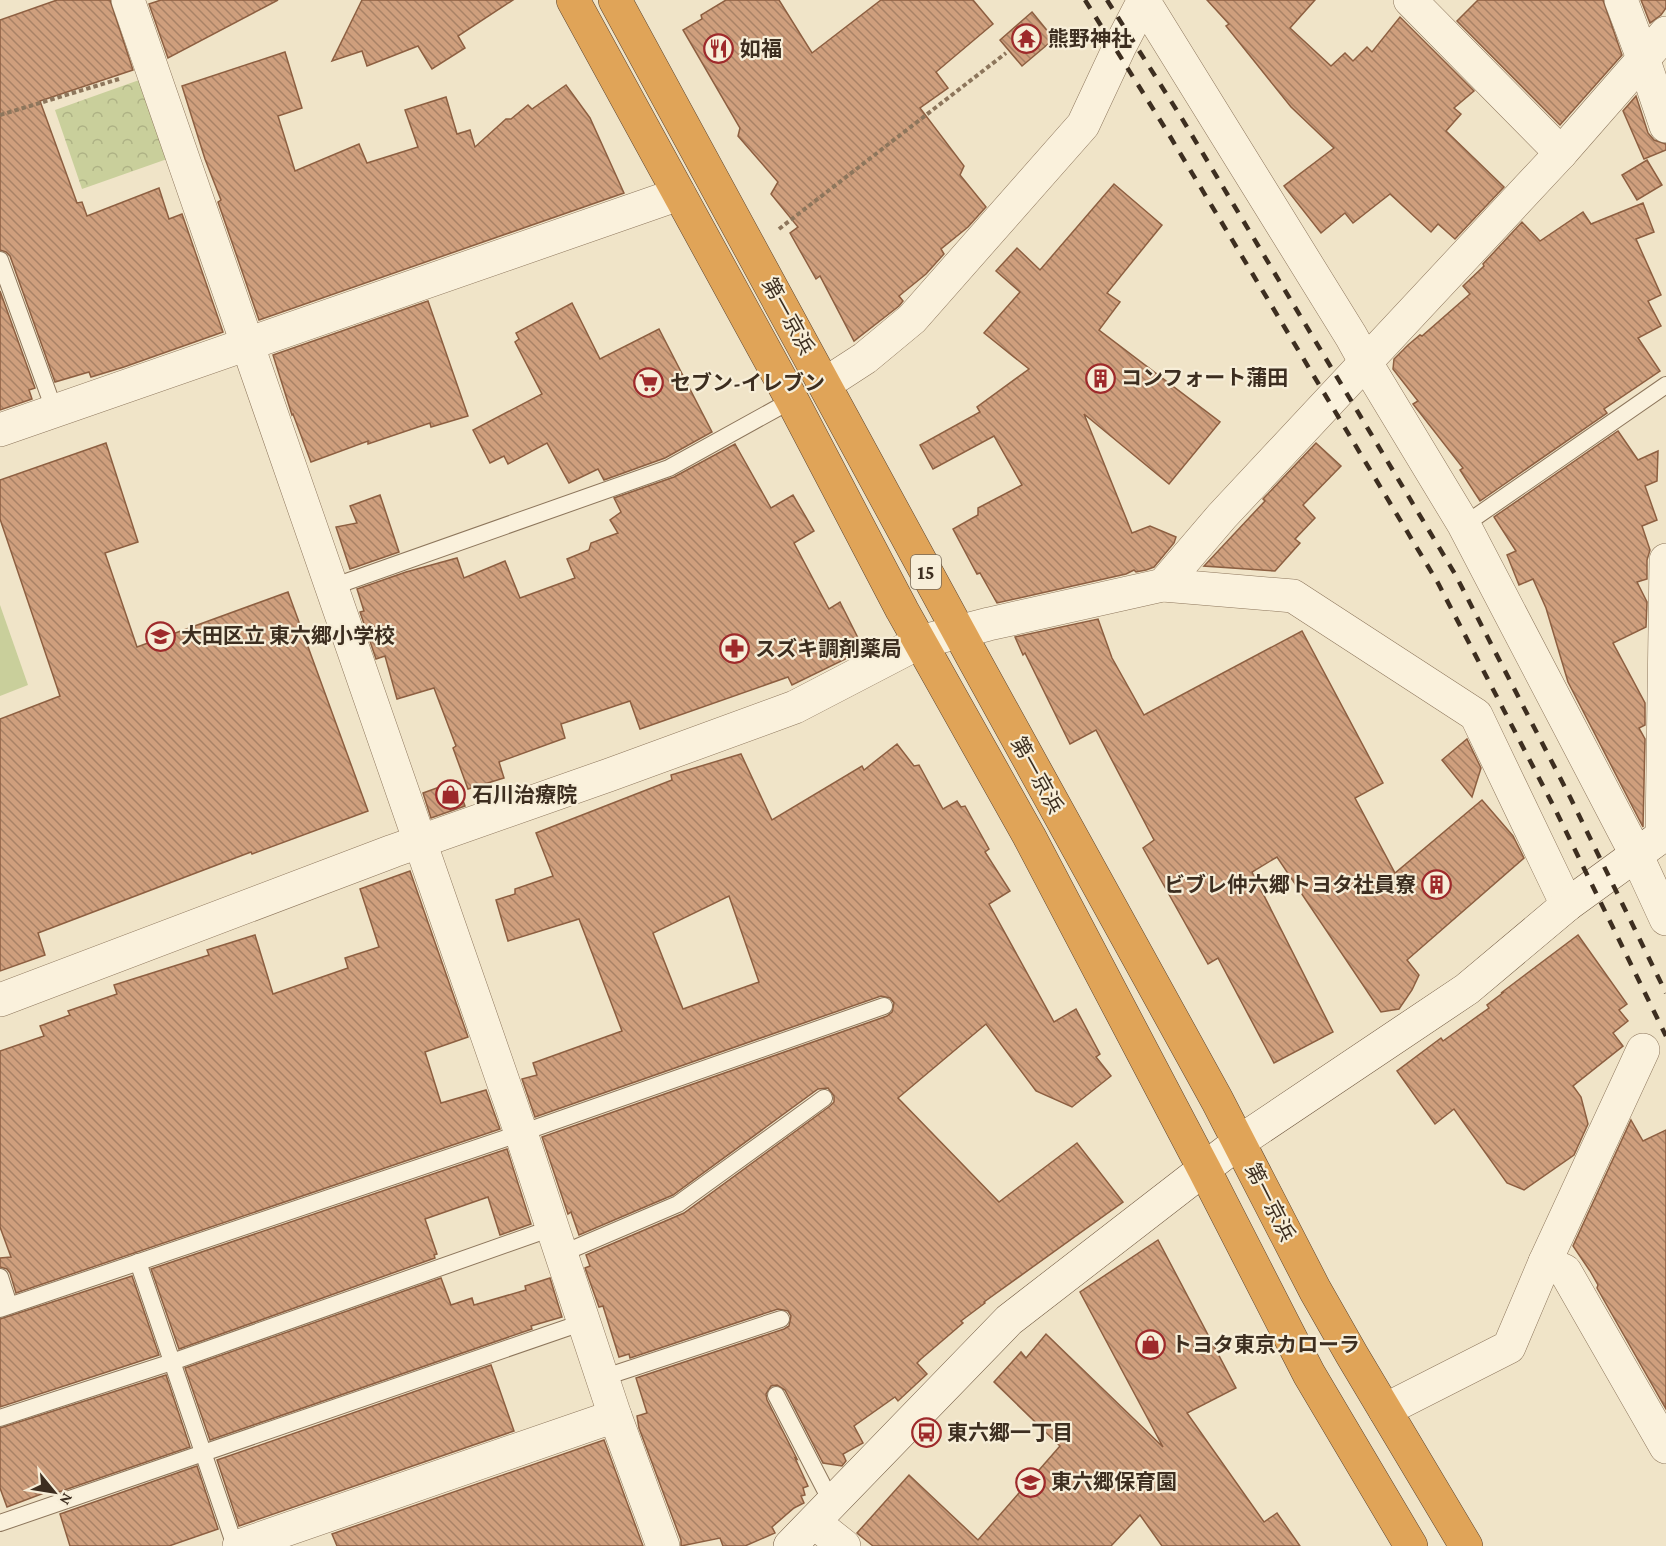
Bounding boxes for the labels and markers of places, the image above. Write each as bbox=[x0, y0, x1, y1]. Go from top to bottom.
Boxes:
temple icon: 熊野神社 bbox=[1011, 23, 1043, 55]
place label: 熊野神社 bbox=[1048, 27, 1132, 51]
restaurant icon: 如福 bbox=[703, 33, 735, 65]
place label: 如福 bbox=[740, 37, 782, 61]
building icon: コンフォート蒲田 bbox=[1084, 362, 1116, 394]
place label: コンフォート蒲田 bbox=[1121, 366, 1288, 390]
supermarket icon: セブン-イレブン bbox=[633, 367, 665, 399]
place label: セブン-イレブン bbox=[670, 371, 825, 395]
school or university icon: 大田区立 東六郷小学校 bbox=[144, 620, 176, 652]
place label: 大田区立 東六郷小学校 bbox=[181, 624, 395, 648]
pharmacy icon: スズキ調剤薬局 bbox=[718, 633, 750, 665]
place label: スズキ調剤薬局 bbox=[755, 637, 902, 661]
shop icon: 石川治療院 bbox=[435, 779, 467, 811]
place label: 石川治療院 bbox=[472, 783, 577, 807]
building icon: ビブレ仲六郷トヨタ社員寮 bbox=[1421, 869, 1453, 901]
place label: ビブレ仲六郷トヨタ社員寮 bbox=[1164, 873, 1416, 897]
shop icon: トヨタ東京カローラ bbox=[1134, 1329, 1166, 1361]
place label: トヨタ東京カローラ bbox=[1171, 1333, 1360, 1357]
bus stop icon: 東六郷一丁目 bbox=[910, 1417, 942, 1449]
place label: 東六郷一丁目 bbox=[947, 1421, 1073, 1445]
school or university icon: 東六郷保育園 bbox=[1014, 1466, 1046, 1498]
place label: 東六郷保育園 bbox=[1051, 1470, 1177, 1494]

